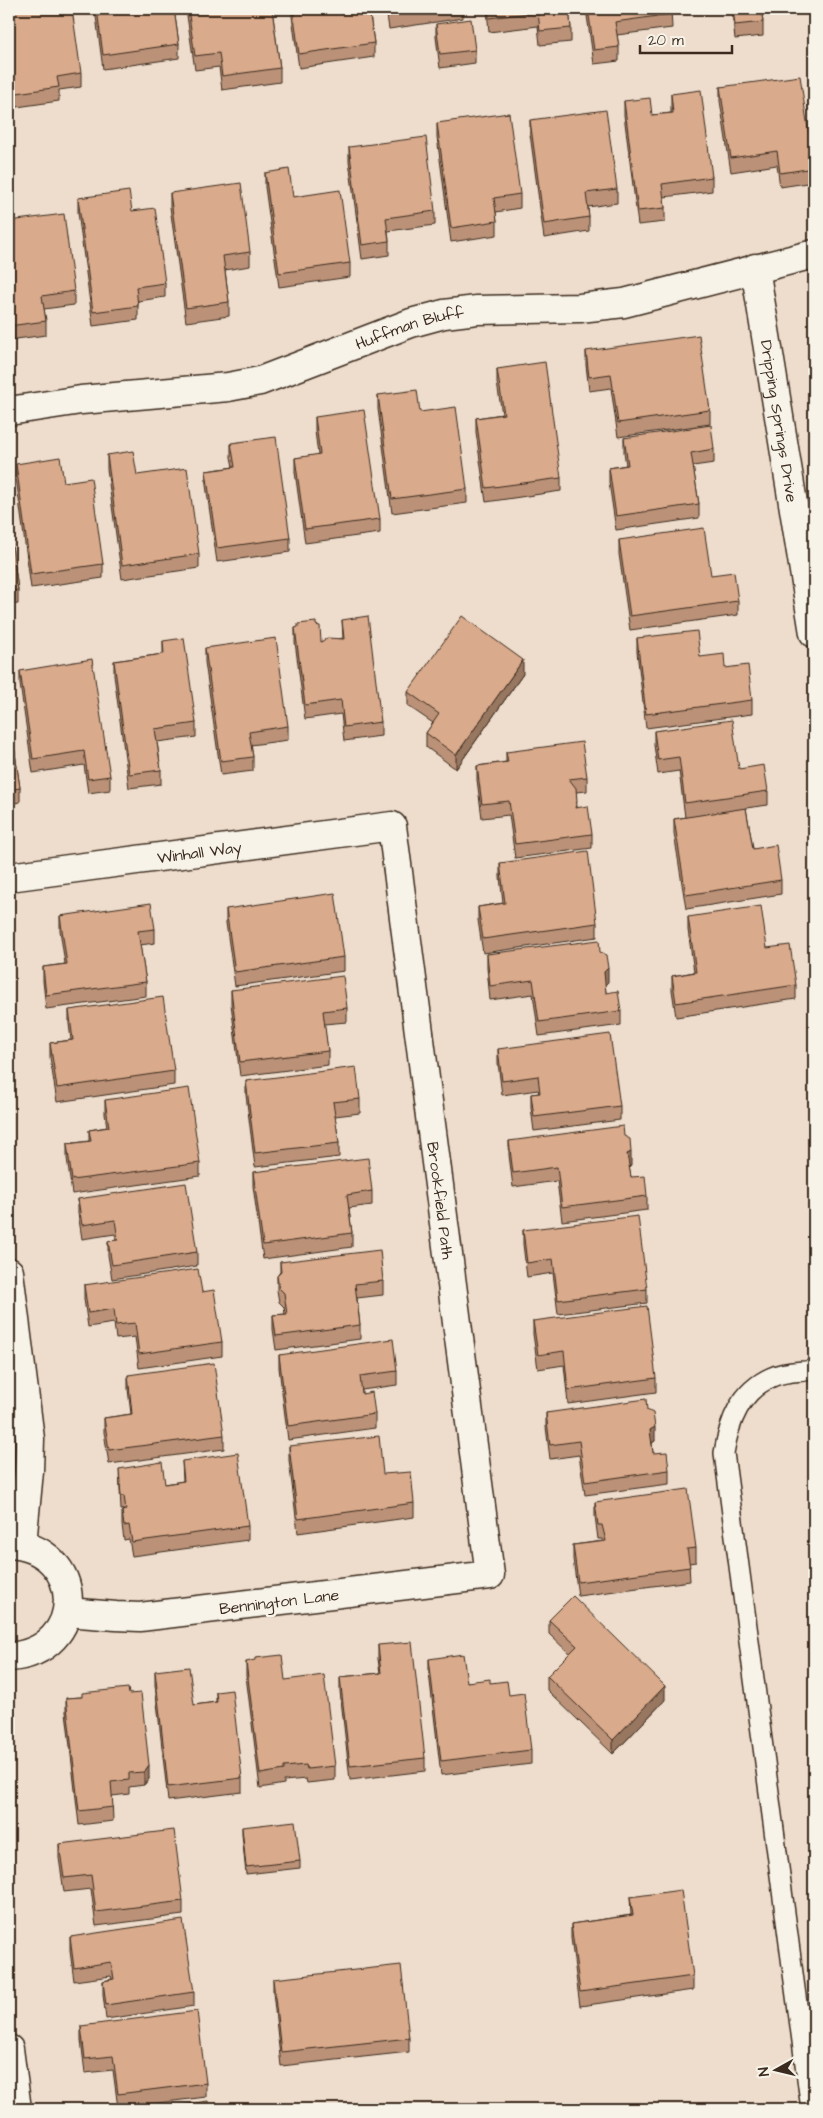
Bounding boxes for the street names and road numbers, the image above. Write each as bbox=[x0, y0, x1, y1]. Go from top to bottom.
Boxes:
street label: Huffman Bluff bbox=[352, 302, 465, 355]
street label: Dripping Springs Drive bbox=[755, 338, 803, 504]
street label: Winhall Way bbox=[156, 836, 243, 869]
street label: Brookfield Path bbox=[421, 1140, 459, 1261]
street label: Bennington Lane bbox=[218, 1584, 341, 1621]

